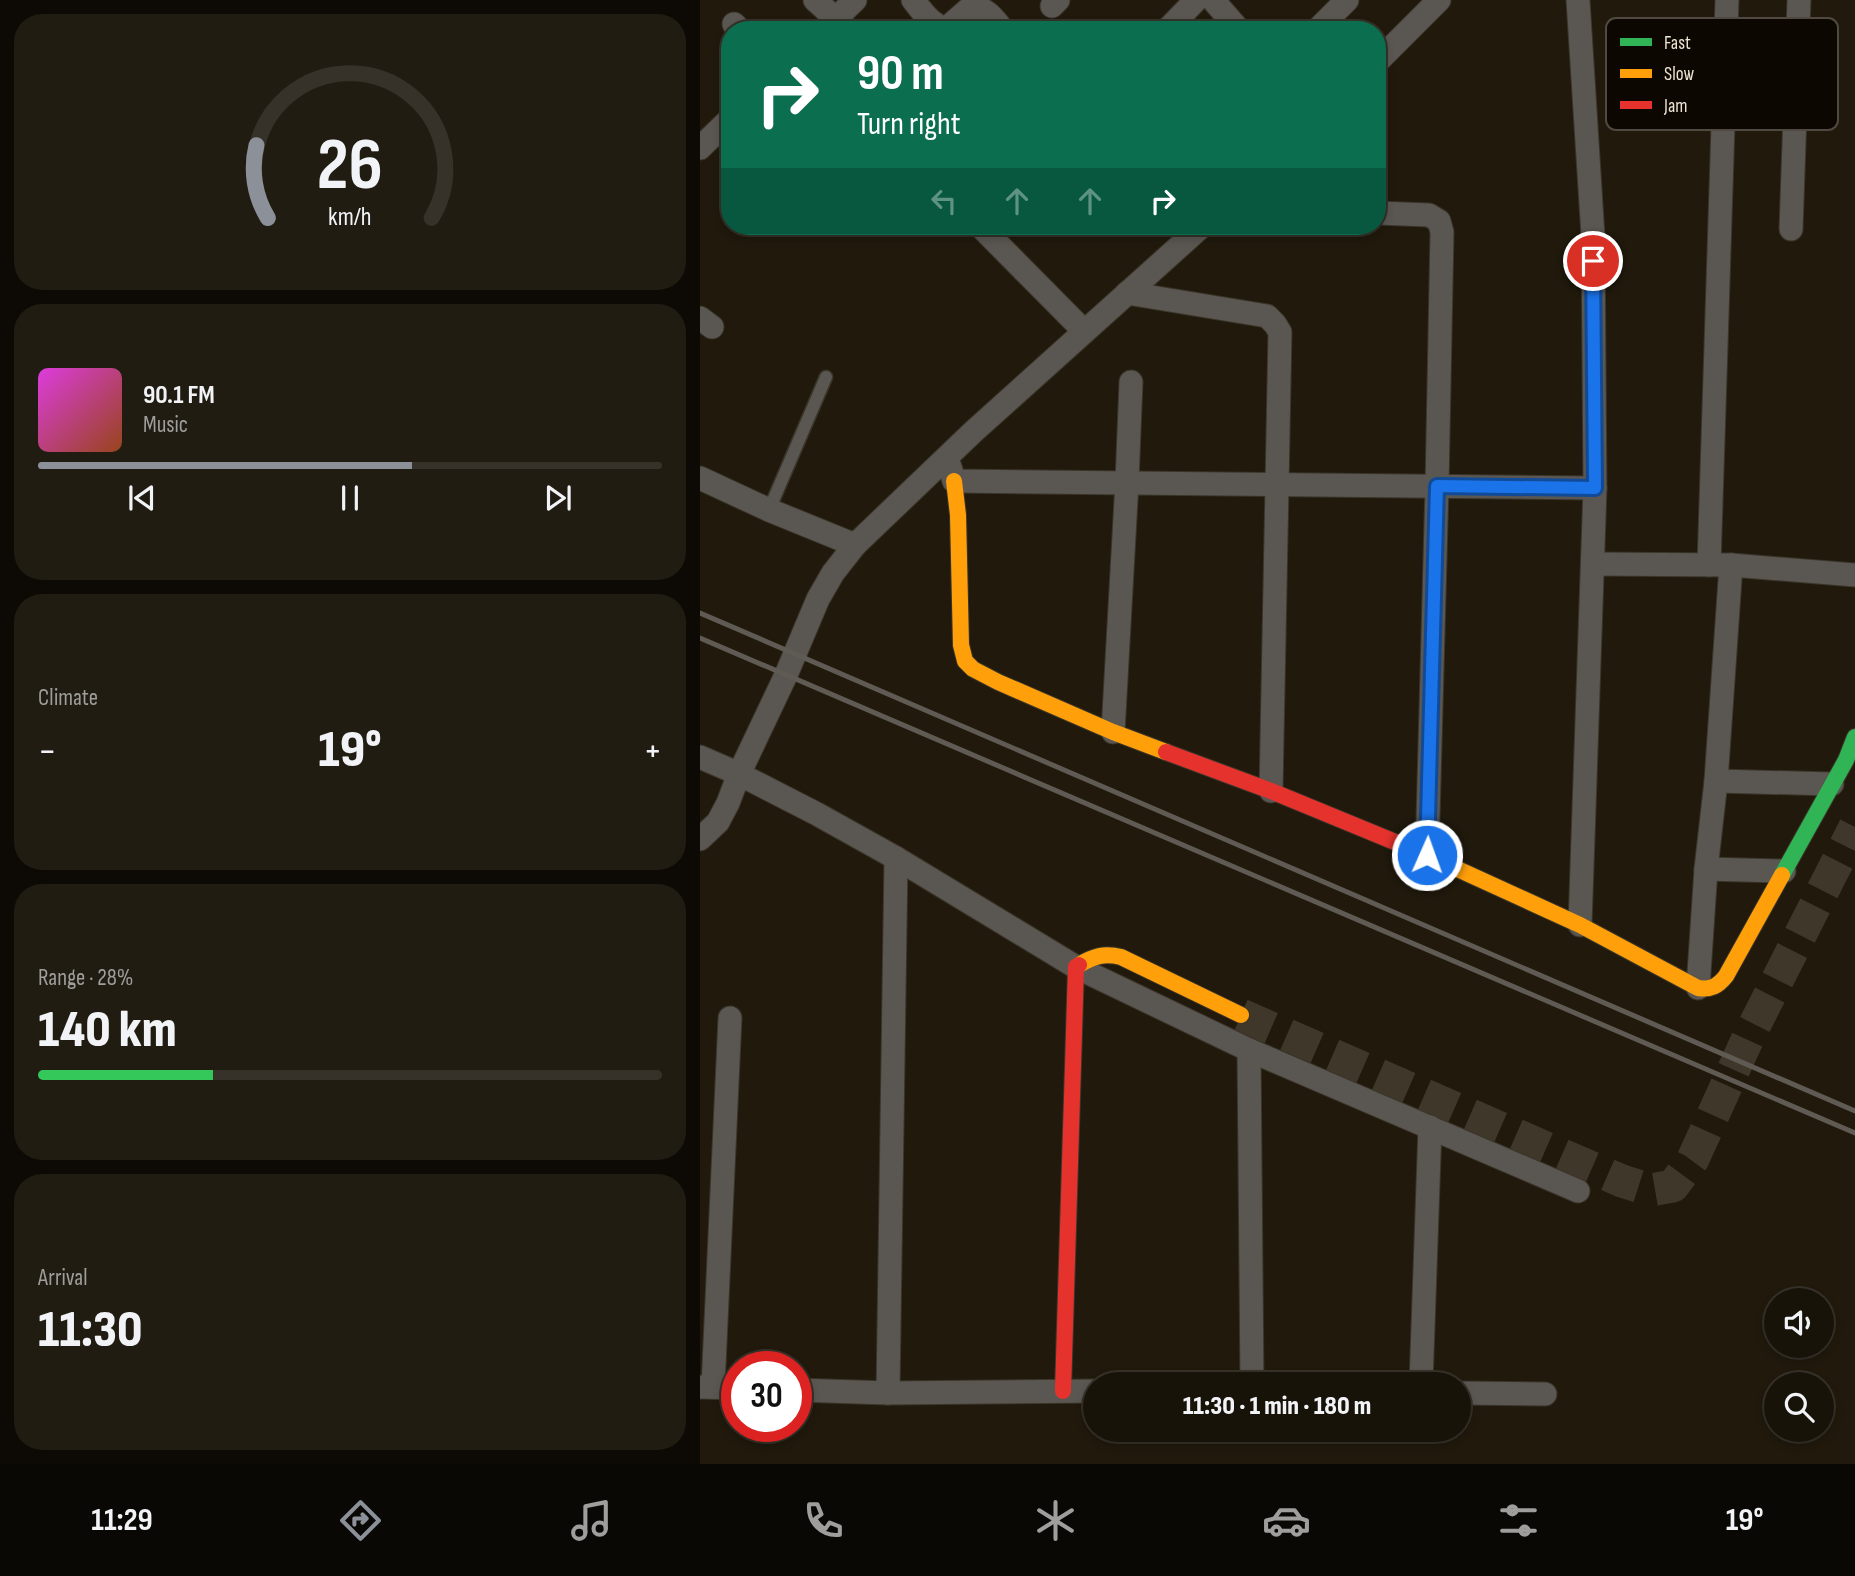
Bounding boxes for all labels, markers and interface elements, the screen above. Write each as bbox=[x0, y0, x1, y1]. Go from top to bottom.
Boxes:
legend bbox=[1606, 18, 1838, 130]
text: Fast bbox=[1664, 32, 1691, 55]
text: 90 m bbox=[857, 45, 944, 104]
icon: right bbox=[742, 49, 833, 140]
text: Slow bbox=[1664, 63, 1694, 86]
text: Jam bbox=[1663, 95, 1687, 118]
text: Turn right bbox=[857, 105, 961, 144]
text: 26 bbox=[317, 122, 383, 210]
icon: left bbox=[925, 182, 963, 220]
icon: ahead bbox=[998, 182, 1036, 220]
icon: ahead bbox=[1071, 182, 1109, 220]
icon: right bbox=[1144, 182, 1182, 220]
text: km/h bbox=[328, 202, 372, 233]
pin bbox=[1563, 231, 1623, 291]
icon: arrive bbox=[1574, 242, 1612, 280]
text: 90.1 FM bbox=[143, 380, 215, 411]
text: Music bbox=[143, 411, 188, 439]
icon: previous bbox=[123, 479, 161, 517]
icon: pause bbox=[331, 479, 369, 517]
icon: next bbox=[539, 479, 577, 517]
text: Climate bbox=[38, 684, 98, 712]
text: 19° bbox=[318, 719, 382, 782]
text: − bbox=[38, 729, 57, 774]
text: + bbox=[643, 729, 662, 774]
position arrow bbox=[1390, 818, 1464, 892]
text: Range · 28% bbox=[38, 964, 133, 992]
text: 140 km bbox=[38, 999, 177, 1062]
text: Arrival bbox=[38, 1264, 87, 1292]
map controls bbox=[1764, 1288, 1834, 1442]
button: sound bbox=[1764, 1288, 1834, 1358]
text: 11:30 bbox=[38, 1299, 143, 1362]
speed limit sign: 30 bbox=[721, 1351, 812, 1442]
button: search bbox=[1764, 1372, 1834, 1442]
text: 11:30 · 1 min · 180 m bbox=[1183, 1391, 1371, 1422]
icon: directions bbox=[336, 1496, 385, 1545]
icon: music bbox=[567, 1496, 616, 1545]
icon: phone bbox=[799, 1496, 848, 1545]
icon: climate bbox=[1031, 1496, 1080, 1545]
icon: car bbox=[1262, 1496, 1311, 1545]
icon: filters bbox=[1494, 1496, 1543, 1545]
text: 11:29 bbox=[91, 1501, 153, 1540]
text: 19° bbox=[1726, 1501, 1764, 1540]

